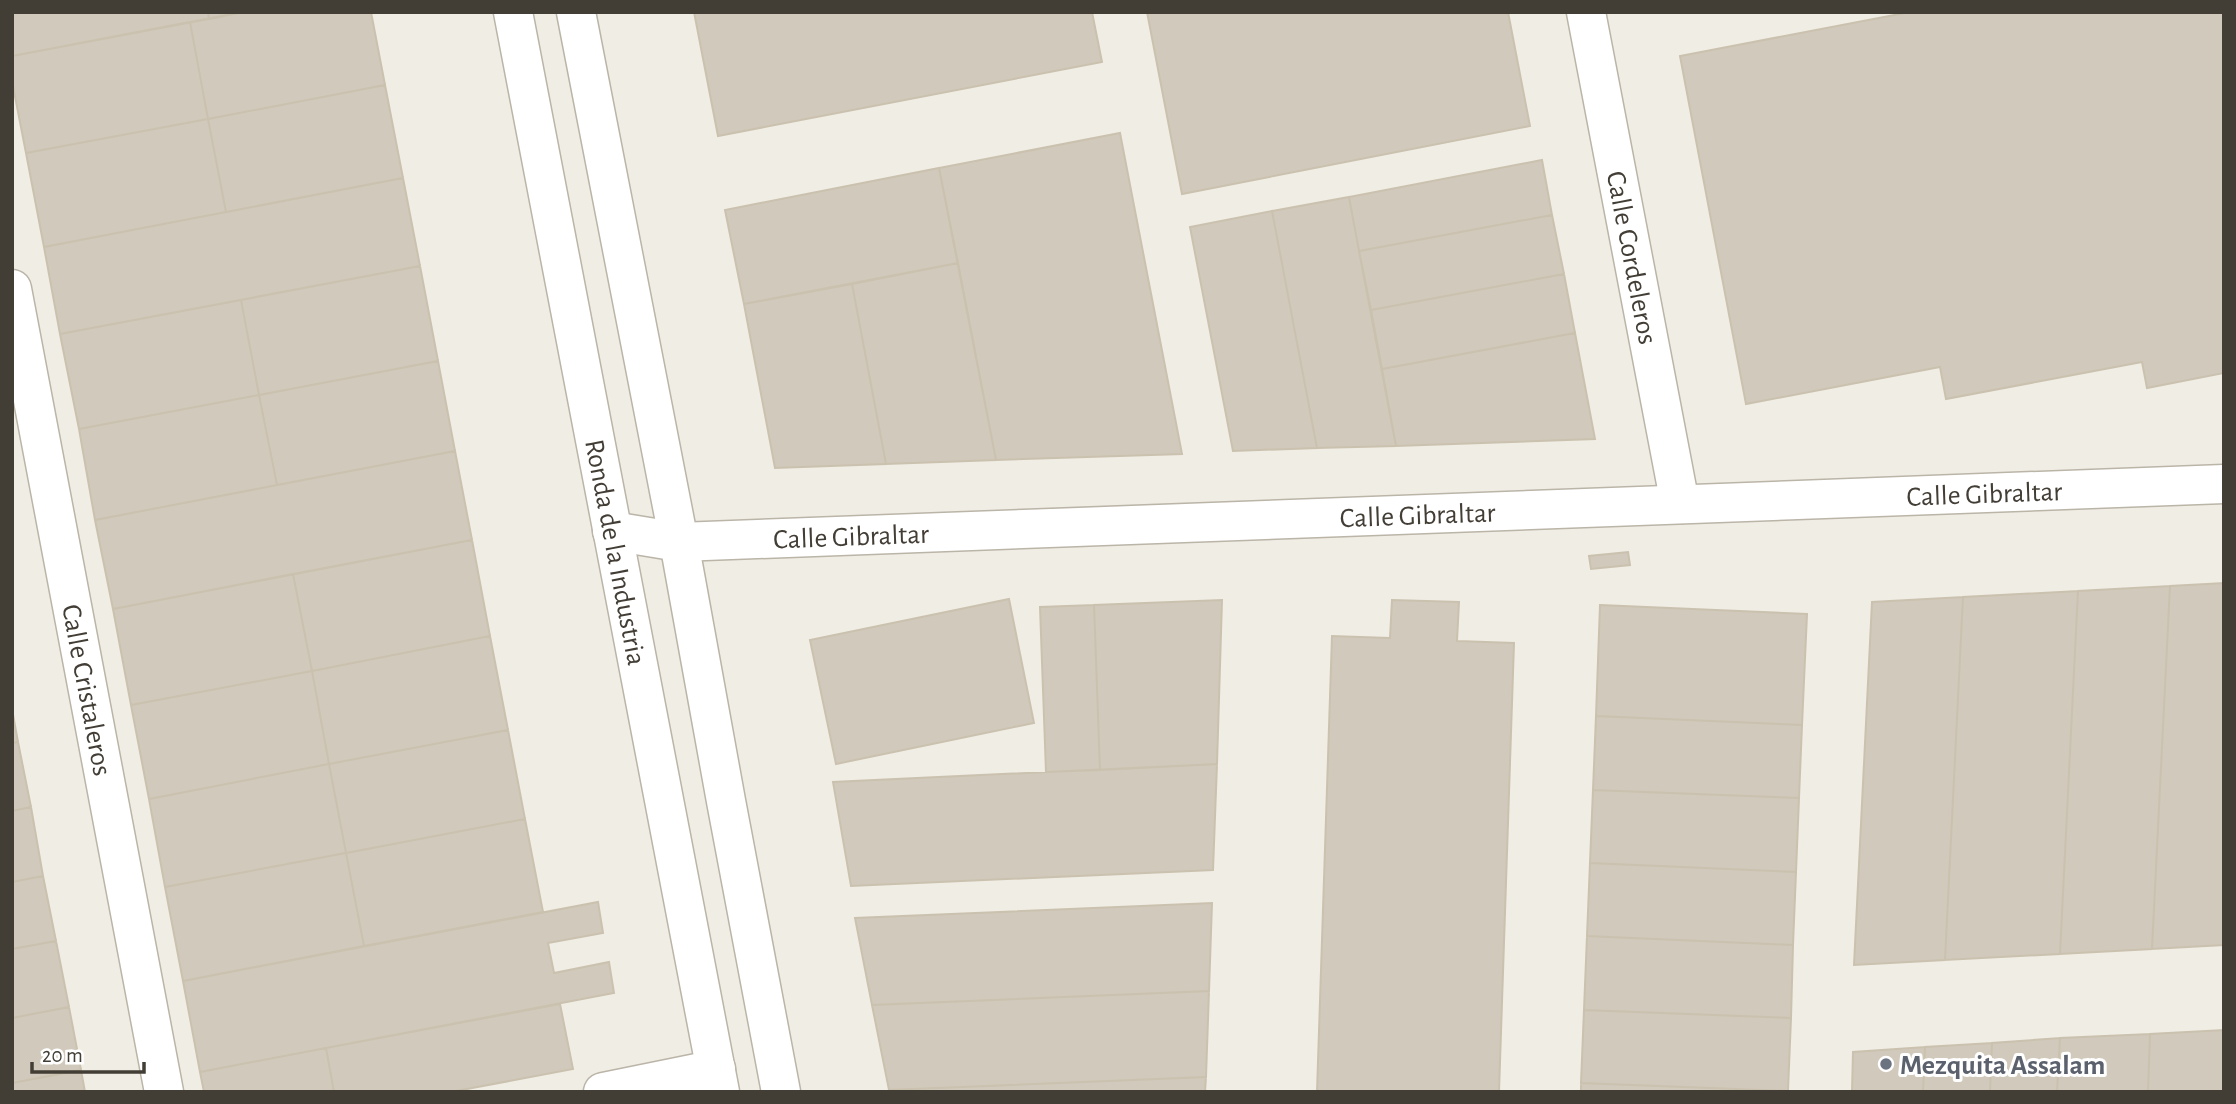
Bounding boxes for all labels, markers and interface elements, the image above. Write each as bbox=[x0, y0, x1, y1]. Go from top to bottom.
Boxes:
street label: Calle Cordeleros bbox=[1601, 169, 1661, 347]
street label: Ronda de la Industria bbox=[579, 437, 650, 668]
street label: Calle Gibraltar bbox=[1906, 478, 2063, 512]
street label: Calle Gibraltar bbox=[1339, 499, 1496, 533]
street label: Calle Gibraltar bbox=[773, 521, 929, 554]
street label: Calle Cristaleros bbox=[56, 602, 116, 778]
scale bar bbox=[32, 1030, 144, 1074]
text: 20 m bbox=[42, 1045, 83, 1066]
place label: Mezquita Assalam bbox=[1900, 1052, 2105, 1080]
marker: Mezquita Assalam bbox=[1878, 1056, 1894, 1072]

